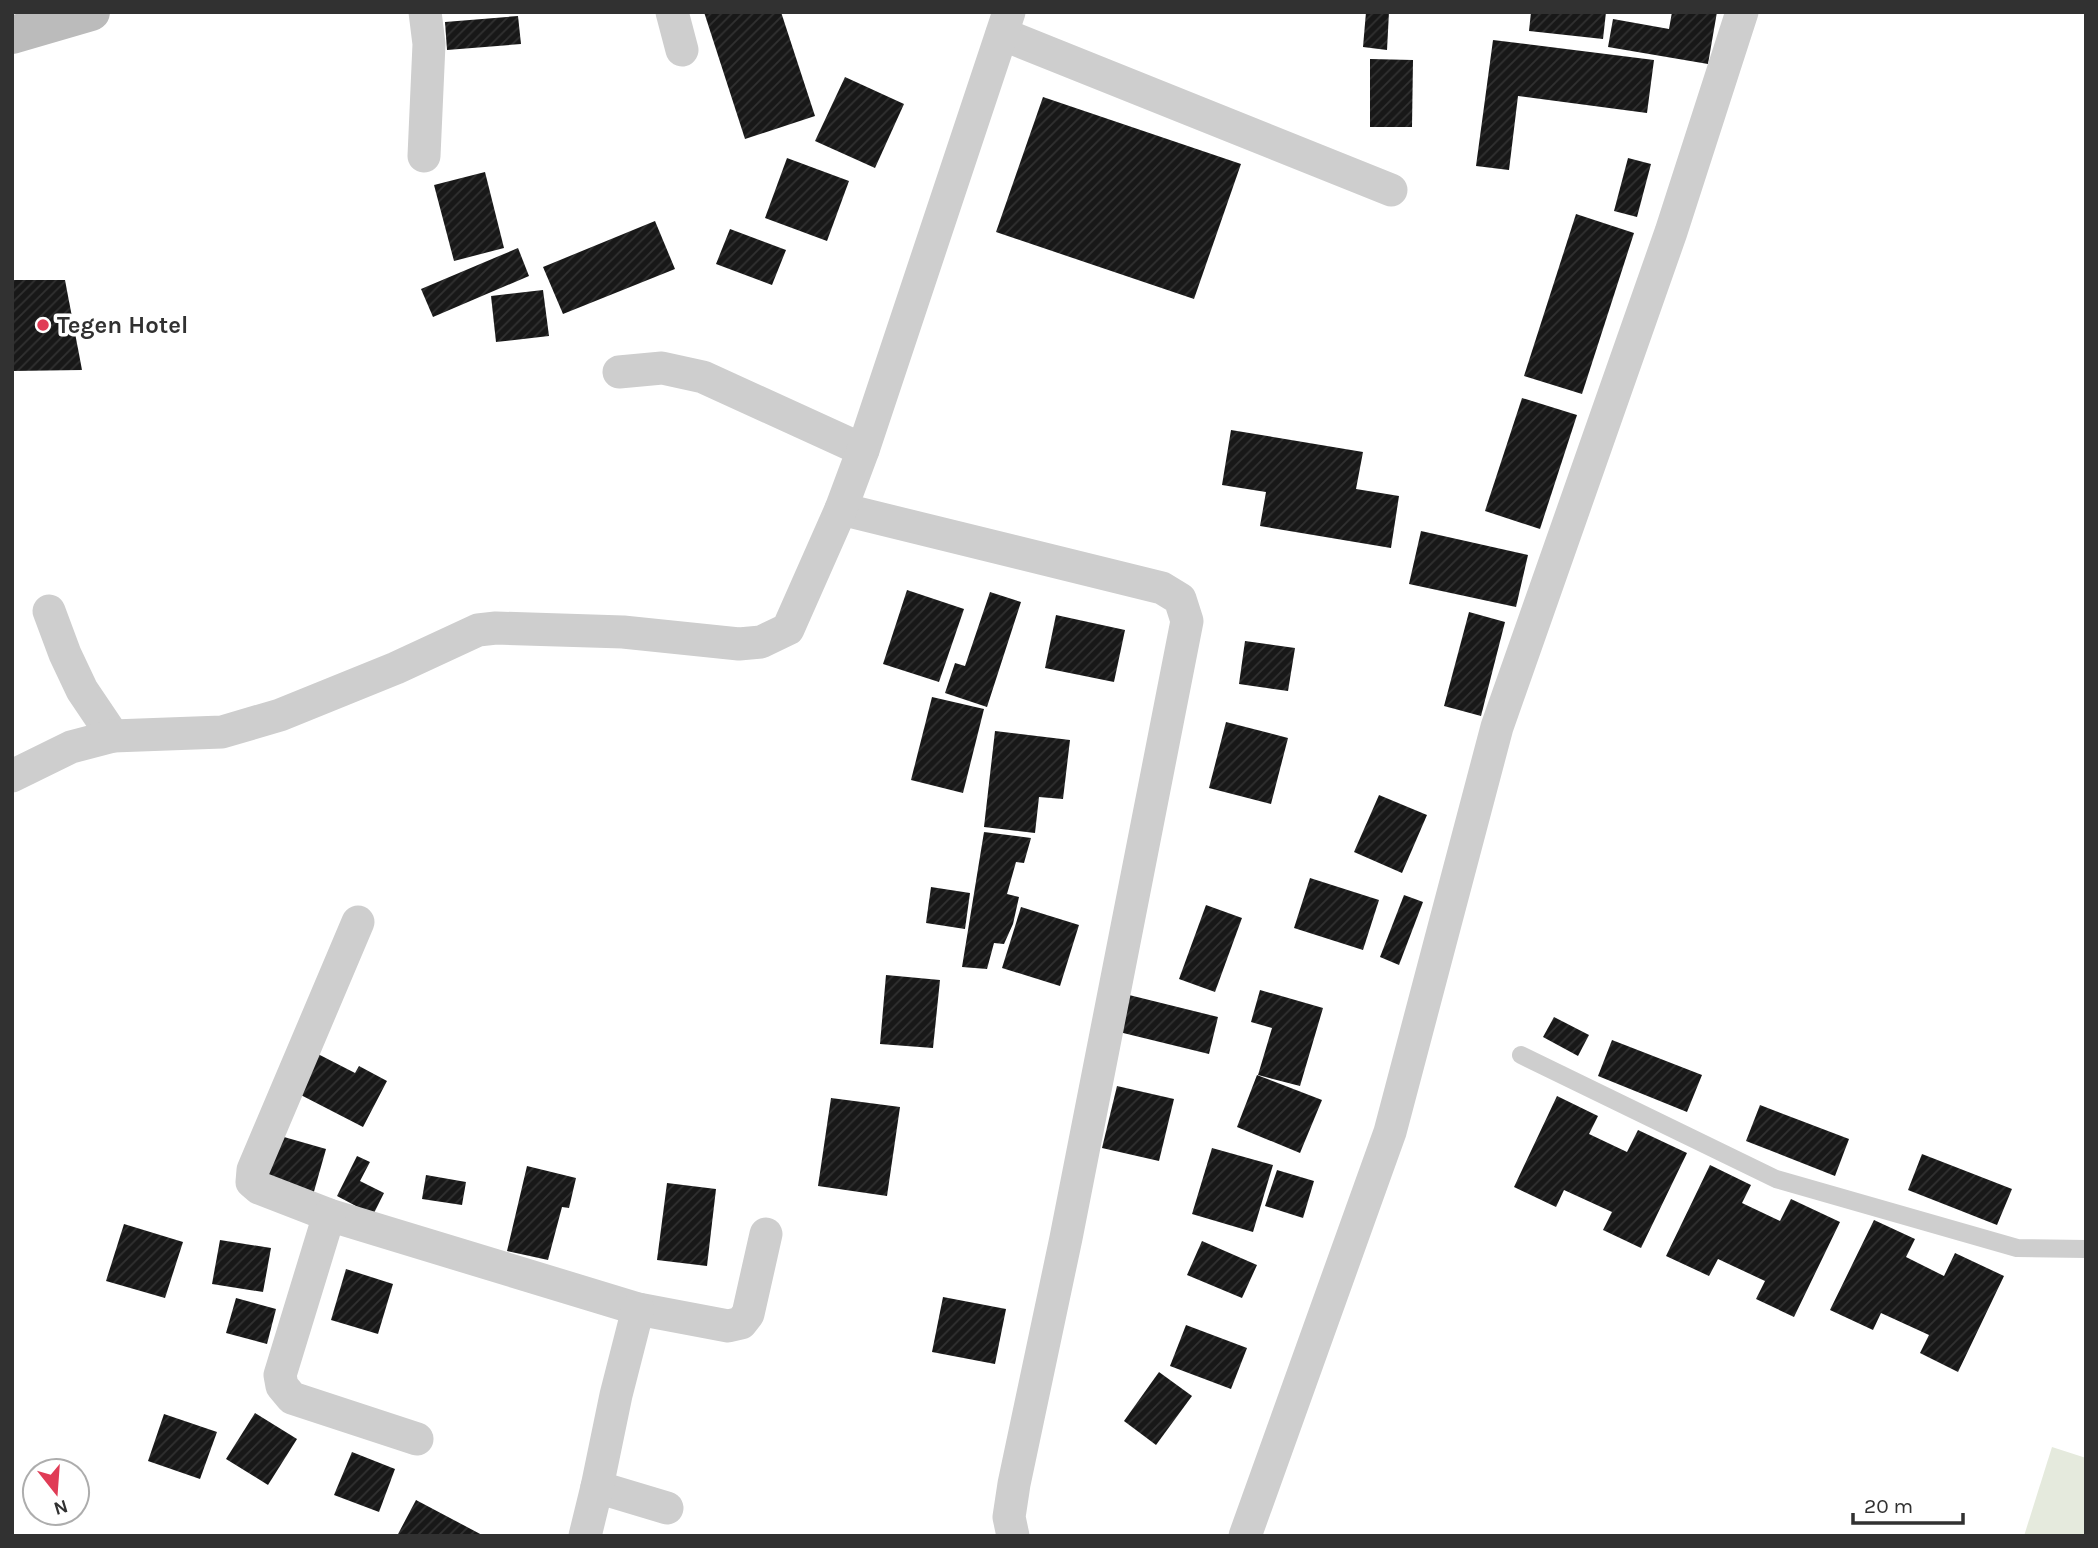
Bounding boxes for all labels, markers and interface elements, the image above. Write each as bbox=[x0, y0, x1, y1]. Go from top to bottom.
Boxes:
place label: Tegen Hotel bbox=[57, 311, 188, 339]
marker: Tegen Hotel bbox=[35, 317, 51, 333]
north arrow bbox=[21, 1457, 91, 1527]
scale bar bbox=[1853, 1482, 1963, 1526]
text: 20 m bbox=[1864, 1494, 1913, 1518]
text: N bbox=[51, 1495, 70, 1520]

